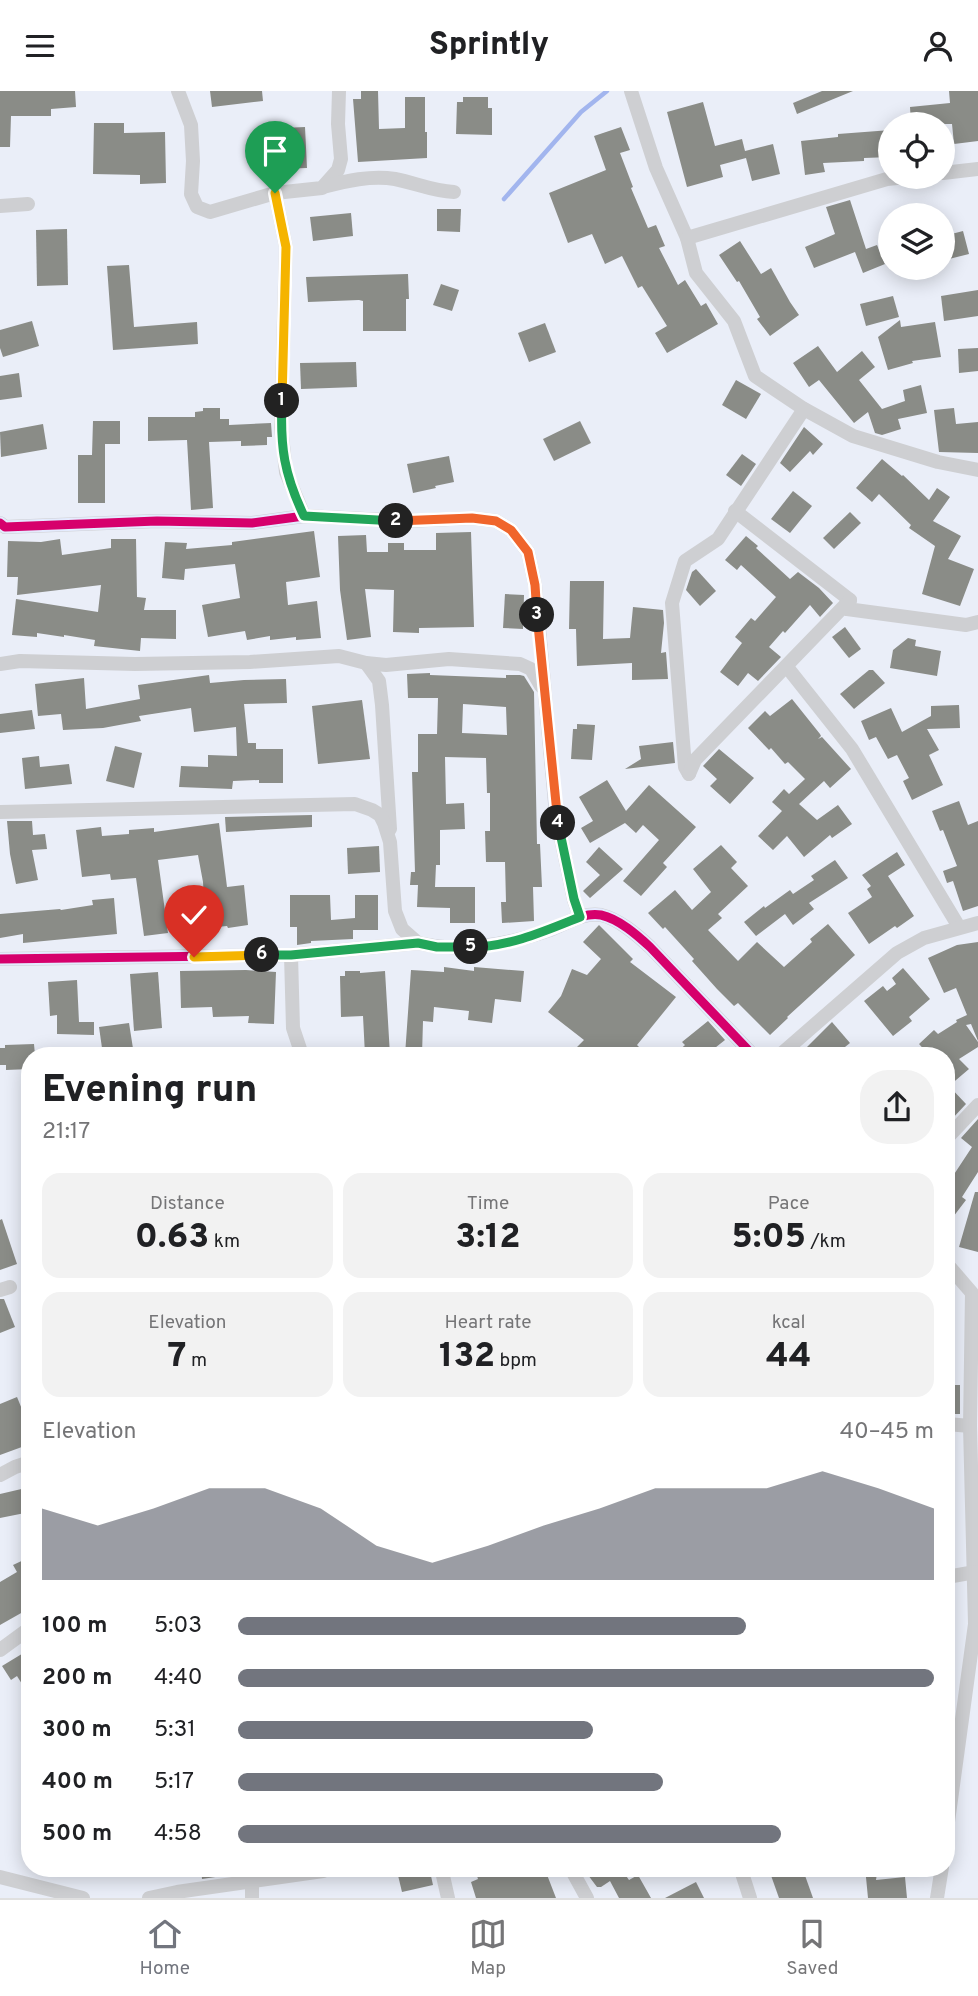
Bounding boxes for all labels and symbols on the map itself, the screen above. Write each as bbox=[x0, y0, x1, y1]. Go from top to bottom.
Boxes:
pin bbox=[245, 121, 305, 193]
pin: 1 bbox=[264, 383, 300, 419]
pin: 2 bbox=[378, 503, 414, 539]
pin: 3 bbox=[520, 597, 554, 633]
pin: 4 bbox=[540, 805, 576, 841]
pin bbox=[164, 885, 224, 957]
pin: 5 bbox=[454, 929, 489, 965]
pin: 6 bbox=[244, 937, 280, 973]

